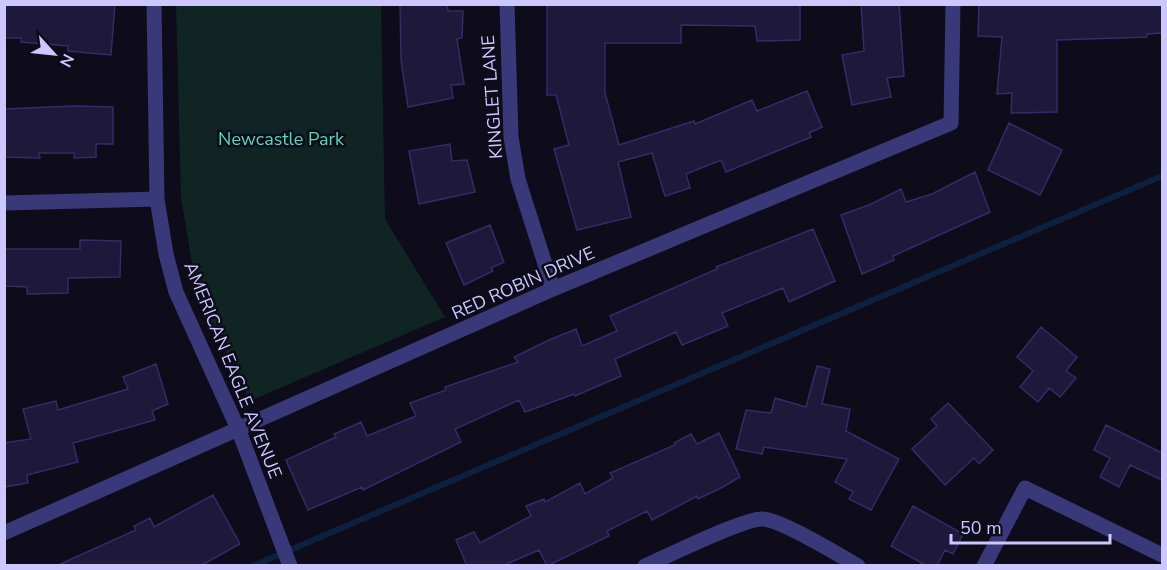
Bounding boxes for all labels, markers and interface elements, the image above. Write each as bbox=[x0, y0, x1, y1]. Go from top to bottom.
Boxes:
north arrow bbox=[24, 24, 84, 84]
street label: KINGLET LANE bbox=[476, 34, 508, 160]
text: N bbox=[54, 50, 79, 71]
park label: Newcastle Park bbox=[218, 127, 345, 151]
street label: RED ROBIN DRIVE bbox=[448, 241, 598, 325]
street label: AMERICAN EAGLE AVENUE bbox=[178, 258, 288, 482]
scale bar bbox=[951, 507, 1110, 545]
text: 50 m bbox=[960, 516, 1002, 540]

